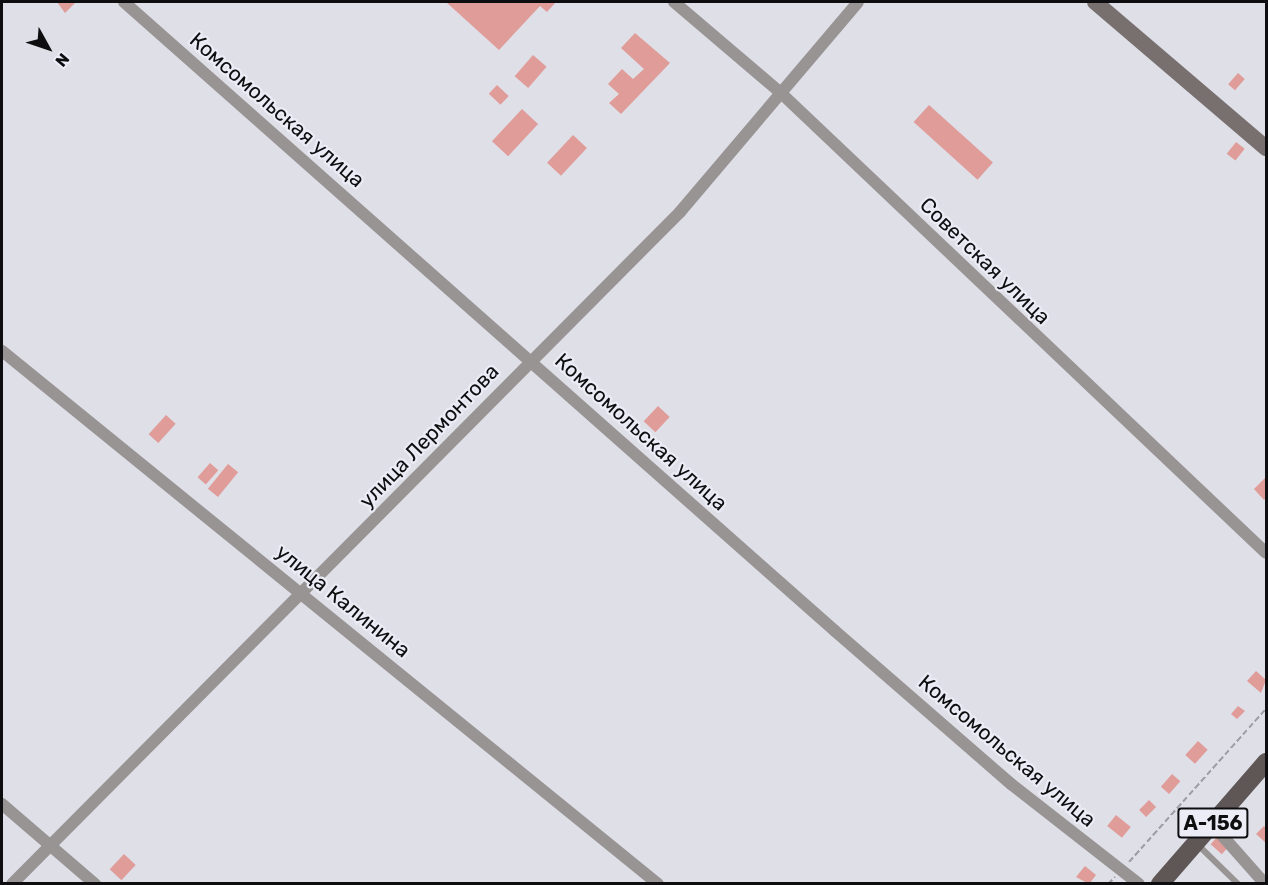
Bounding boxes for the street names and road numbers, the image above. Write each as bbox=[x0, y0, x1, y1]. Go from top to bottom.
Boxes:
street label: Комсомольская улица bbox=[185, 27, 369, 193]
street label: Советская улица bbox=[914, 192, 1056, 330]
street label: Комсомольская улица bbox=[550, 348, 732, 516]
street label: улица Лермонтова bbox=[354, 359, 504, 513]
street label: улица Калинина bbox=[271, 539, 415, 663]
street label: Комсомольская улица bbox=[913, 670, 1101, 832]
road number: А-156 bbox=[1177, 806, 1249, 840]

